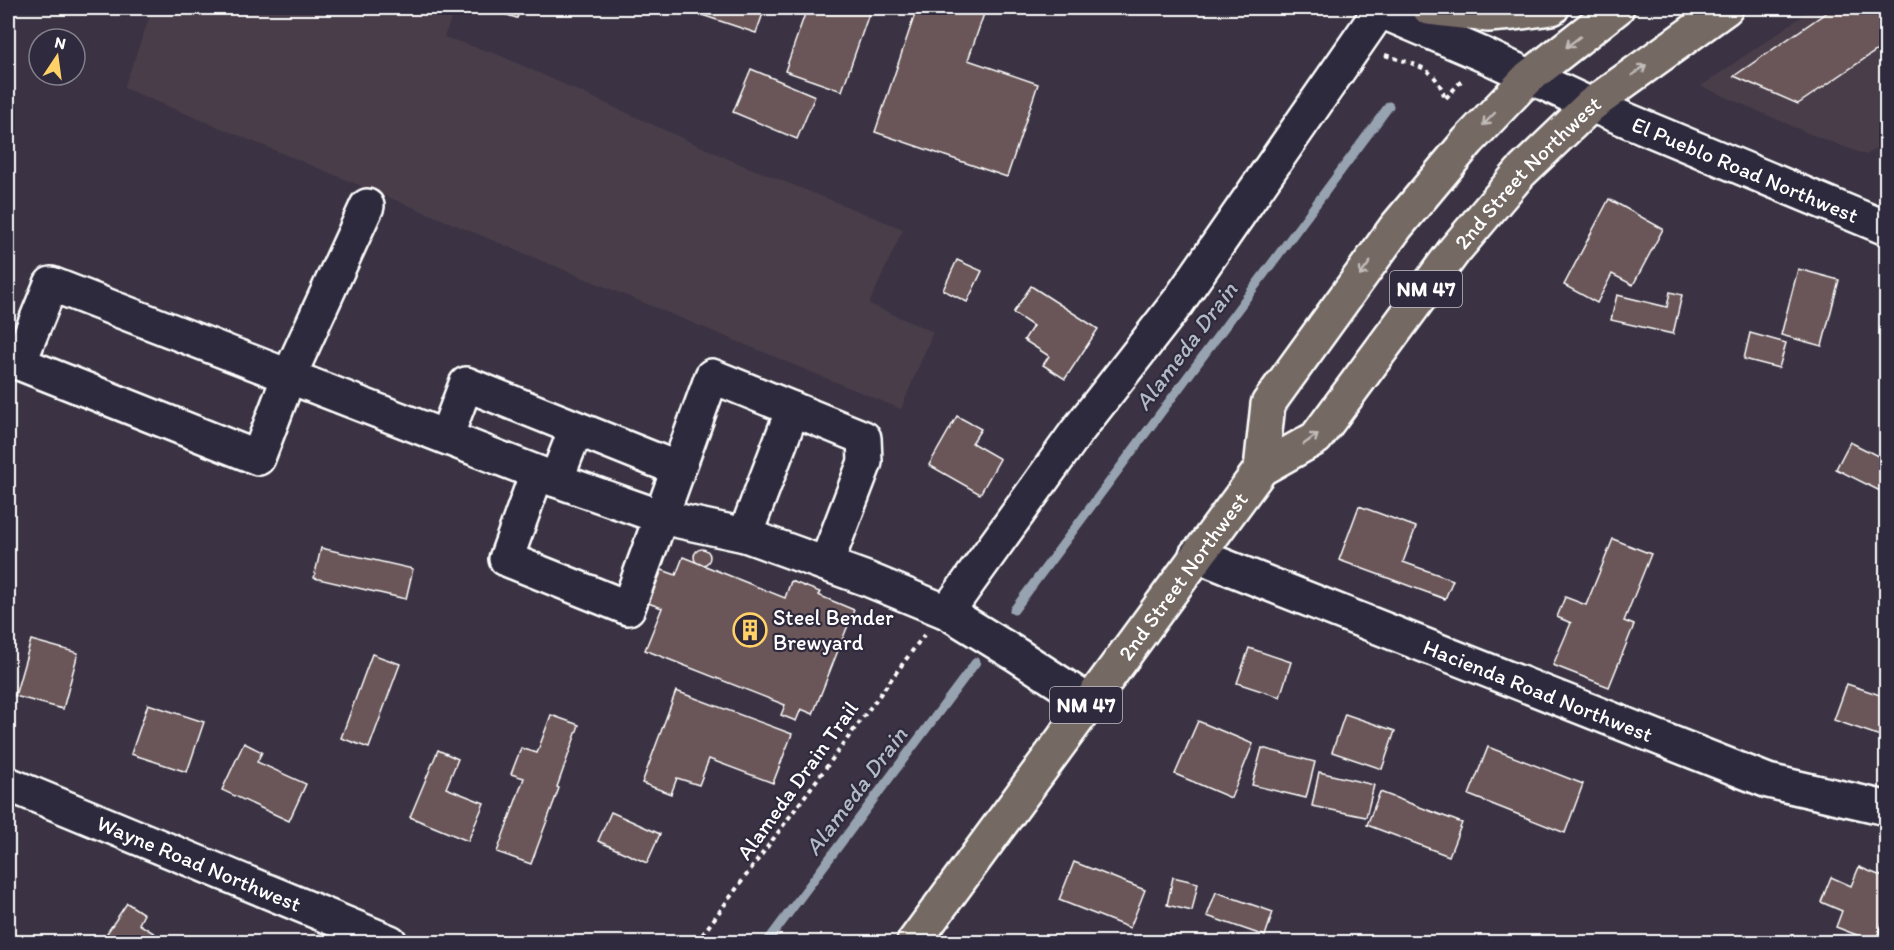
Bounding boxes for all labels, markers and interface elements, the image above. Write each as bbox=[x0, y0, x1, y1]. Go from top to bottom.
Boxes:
north arrow bbox=[27, 27, 87, 87]
text: N bbox=[53, 32, 68, 53]
one-way arrow bbox=[1566, 36, 1582, 49]
one-way arrow bbox=[1630, 64, 1646, 77]
street label: 2nd Street Northwest bbox=[1448, 90, 1606, 255]
one-way arrow bbox=[1482, 111, 1496, 126]
street label: El Pueblo Road Northwest bbox=[1628, 111, 1862, 229]
one-way arrow bbox=[1359, 261, 1371, 277]
road number: NM 47 bbox=[1390, 271, 1462, 307]
water label: Alameda Drain bbox=[1128, 276, 1243, 416]
one-way arrow bbox=[1303, 433, 1319, 445]
street label: 2nd Street Northwest bbox=[1112, 487, 1254, 666]
place label: Steel Bender Brewyard bbox=[773, 604, 894, 656]
building icon: Steel Bender Brewyard bbox=[732, 612, 768, 648]
street label: Hacienda Road Northwest bbox=[1419, 633, 1657, 748]
road number: NM 47 bbox=[1050, 687, 1122, 723]
street label: Alameda Drain Trail bbox=[731, 696, 863, 864]
water label: Alameda Drain bbox=[798, 721, 914, 861]
street label: Wayne Road Northwest bbox=[93, 809, 305, 918]

